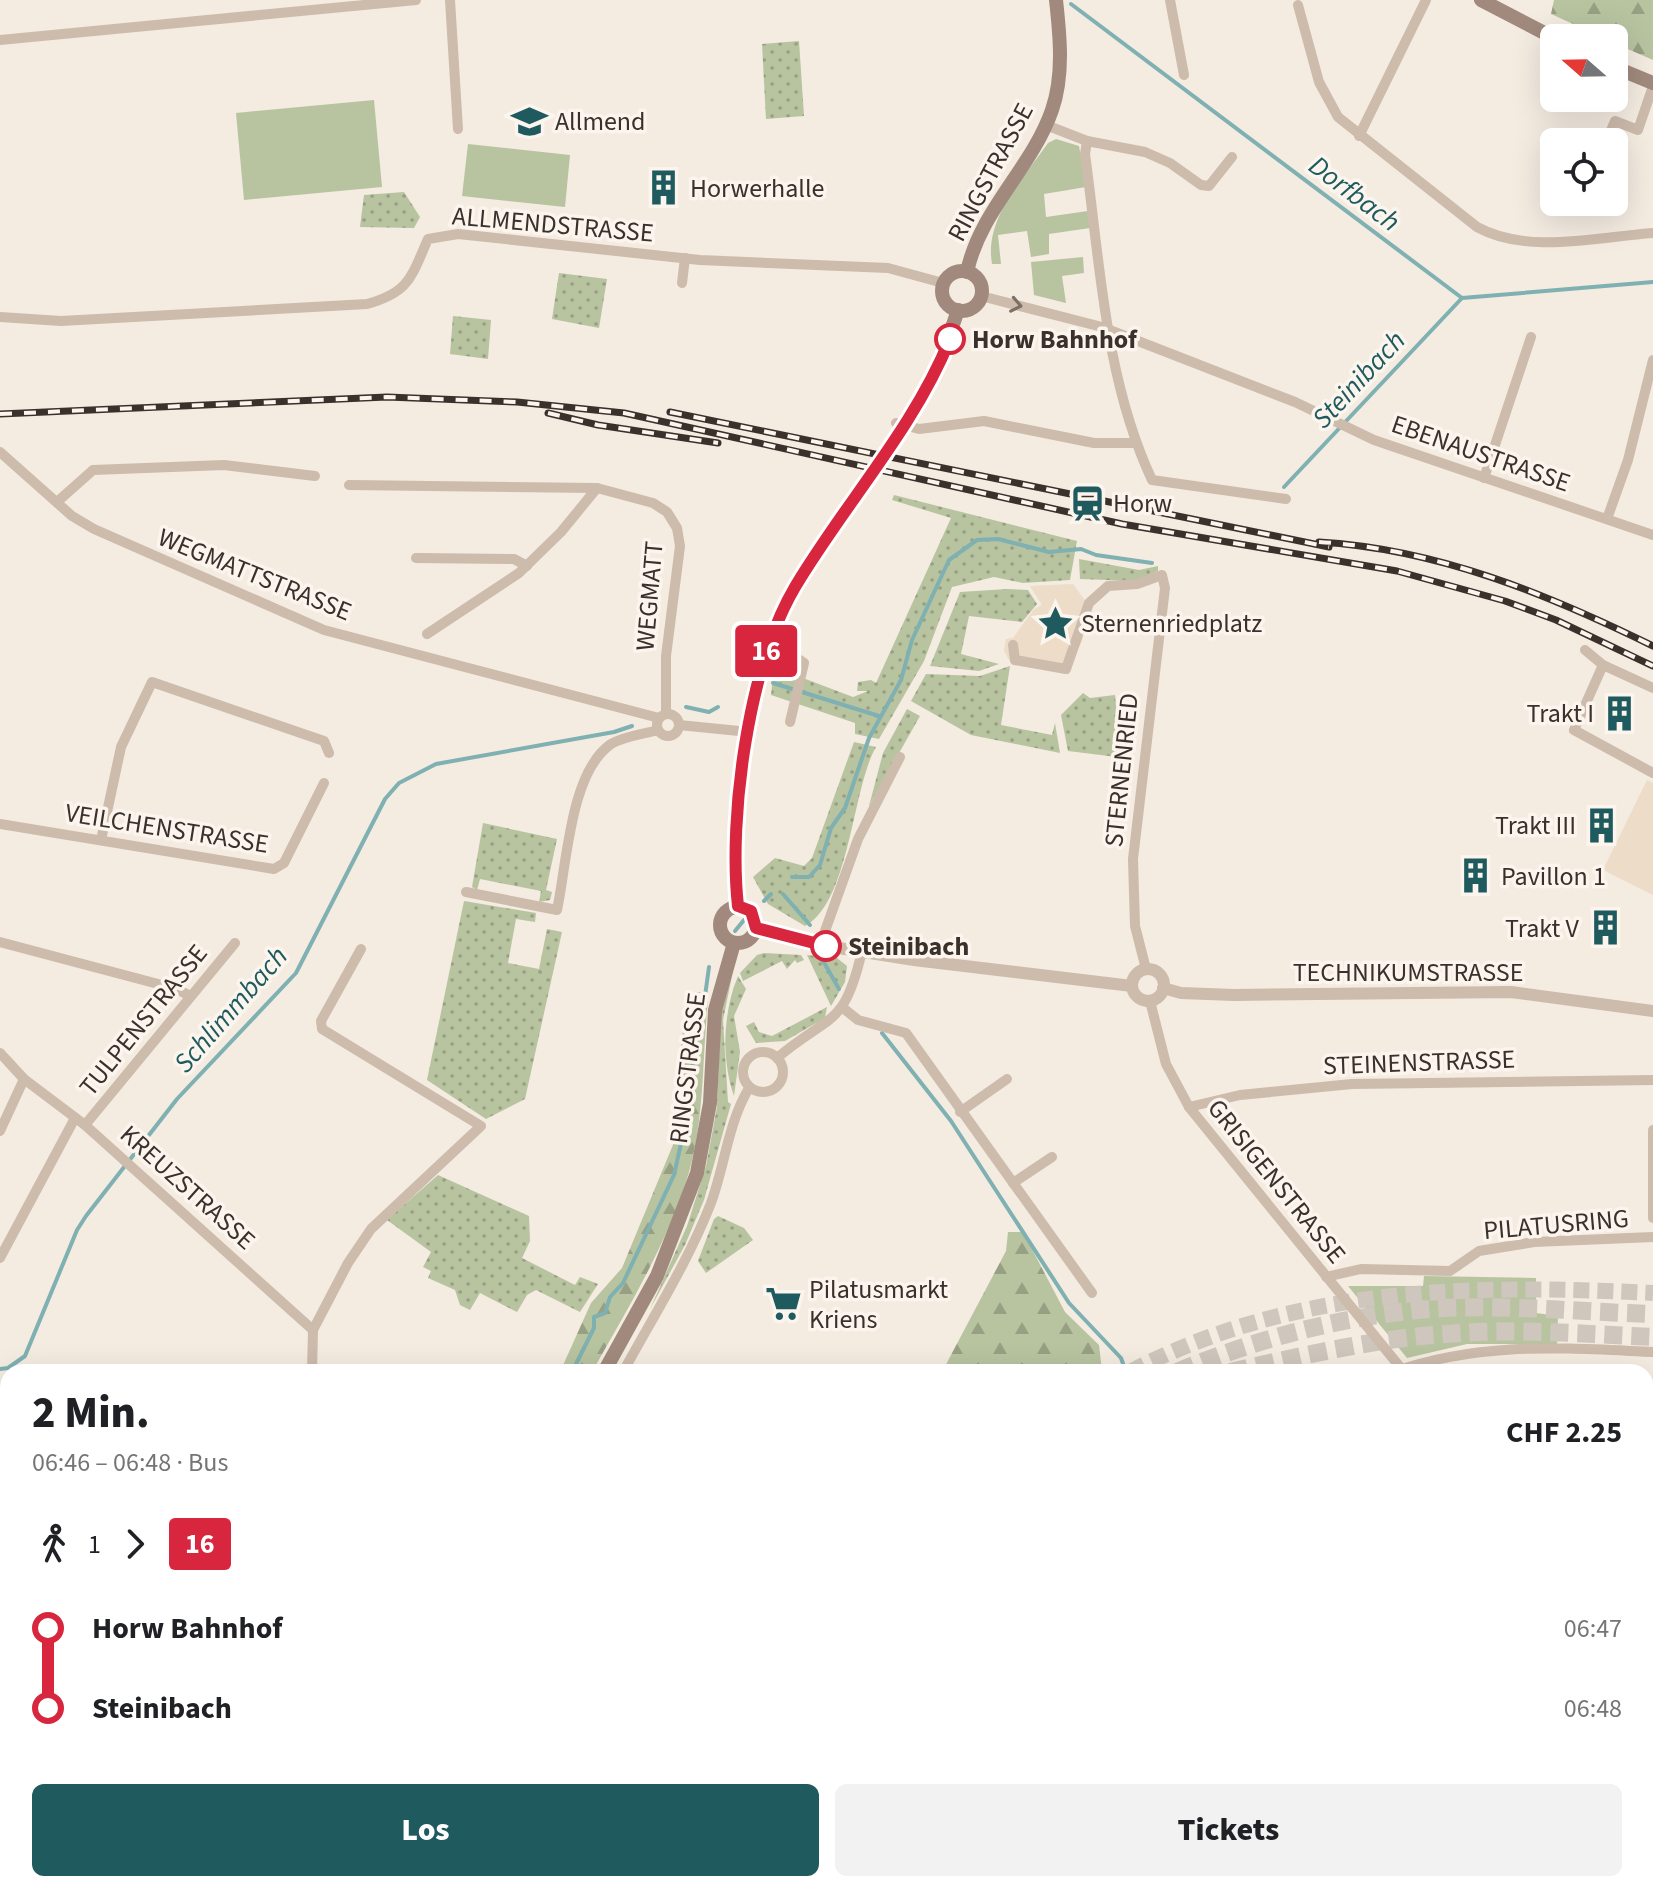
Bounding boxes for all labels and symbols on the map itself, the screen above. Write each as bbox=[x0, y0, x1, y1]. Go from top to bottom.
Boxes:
north arrow bbox=[1540, 24, 1628, 112]
street label: RINGSTRASSE bbox=[938, 97, 1042, 248]
school or university icon: Allmend bbox=[510, 102, 548, 140]
place label: Allmend bbox=[555, 103, 645, 140]
water label: Dorfbach bbox=[1300, 146, 1409, 241]
building icon: Horwerhalle bbox=[645, 169, 683, 207]
place label: Horwerhalle bbox=[690, 170, 824, 207]
street label: ALLMENDSTRASSE bbox=[451, 197, 655, 252]
one-way arrow bbox=[1009, 296, 1023, 313]
place label: Horw Bahnhof bbox=[972, 321, 1138, 358]
water label: Steinibach bbox=[1303, 322, 1415, 438]
marker: Horw Bahnhof bbox=[935, 324, 965, 354]
street label: EBENAUSTRASSE bbox=[1386, 406, 1575, 501]
station icon: Horw bbox=[1068, 484, 1106, 522]
place label: Horw bbox=[1113, 485, 1173, 522]
street label: WEGMATTSTRASSE bbox=[152, 519, 357, 630]
street label: WEGMATT bbox=[626, 540, 673, 652]
place icon: Sternenriedplatz bbox=[1036, 604, 1074, 642]
place label: Sternenriedplatz bbox=[1081, 605, 1262, 642]
line badge: 16 bbox=[730, 625, 802, 677]
street label: STERNENRIED bbox=[1095, 691, 1148, 849]
building icon: Trakt I bbox=[1601, 694, 1639, 732]
place label: Trakt I bbox=[1527, 695, 1594, 732]
street label: VEILCHENSTRASSE bbox=[63, 794, 271, 863]
building icon: Trakt III bbox=[1583, 806, 1621, 844]
place label: Trakt III bbox=[1495, 807, 1576, 844]
building icon: Pavillon 1 bbox=[1456, 857, 1494, 895]
place label: Pavillon 1 bbox=[1501, 858, 1606, 895]
building icon: Trakt V bbox=[1586, 909, 1624, 947]
place label: Trakt V bbox=[1505, 910, 1580, 947]
place label: Steinibach bbox=[848, 928, 969, 965]
marker: Steinibach bbox=[811, 931, 841, 961]
street label: TULPENSTRASSE bbox=[71, 936, 216, 1104]
water label: Schlimmbach bbox=[164, 938, 297, 1082]
street label: TECHNIKUMSTRASSE bbox=[1293, 954, 1523, 991]
street label: RINGSTRASSE bbox=[660, 991, 715, 1146]
street label: STEINENSTRASSE bbox=[1322, 1041, 1516, 1084]
street label: GRISIGENSTRASSE bbox=[1199, 1091, 1355, 1272]
street label: KREUZSTRASSE bbox=[112, 1116, 264, 1258]
street label: PILATUSRING bbox=[1482, 1200, 1630, 1249]
place label: Pilatusmarkt Kriens bbox=[809, 1271, 948, 1338]
supermarket icon: Pilatusmarkt Kriens bbox=[764, 1285, 802, 1323]

